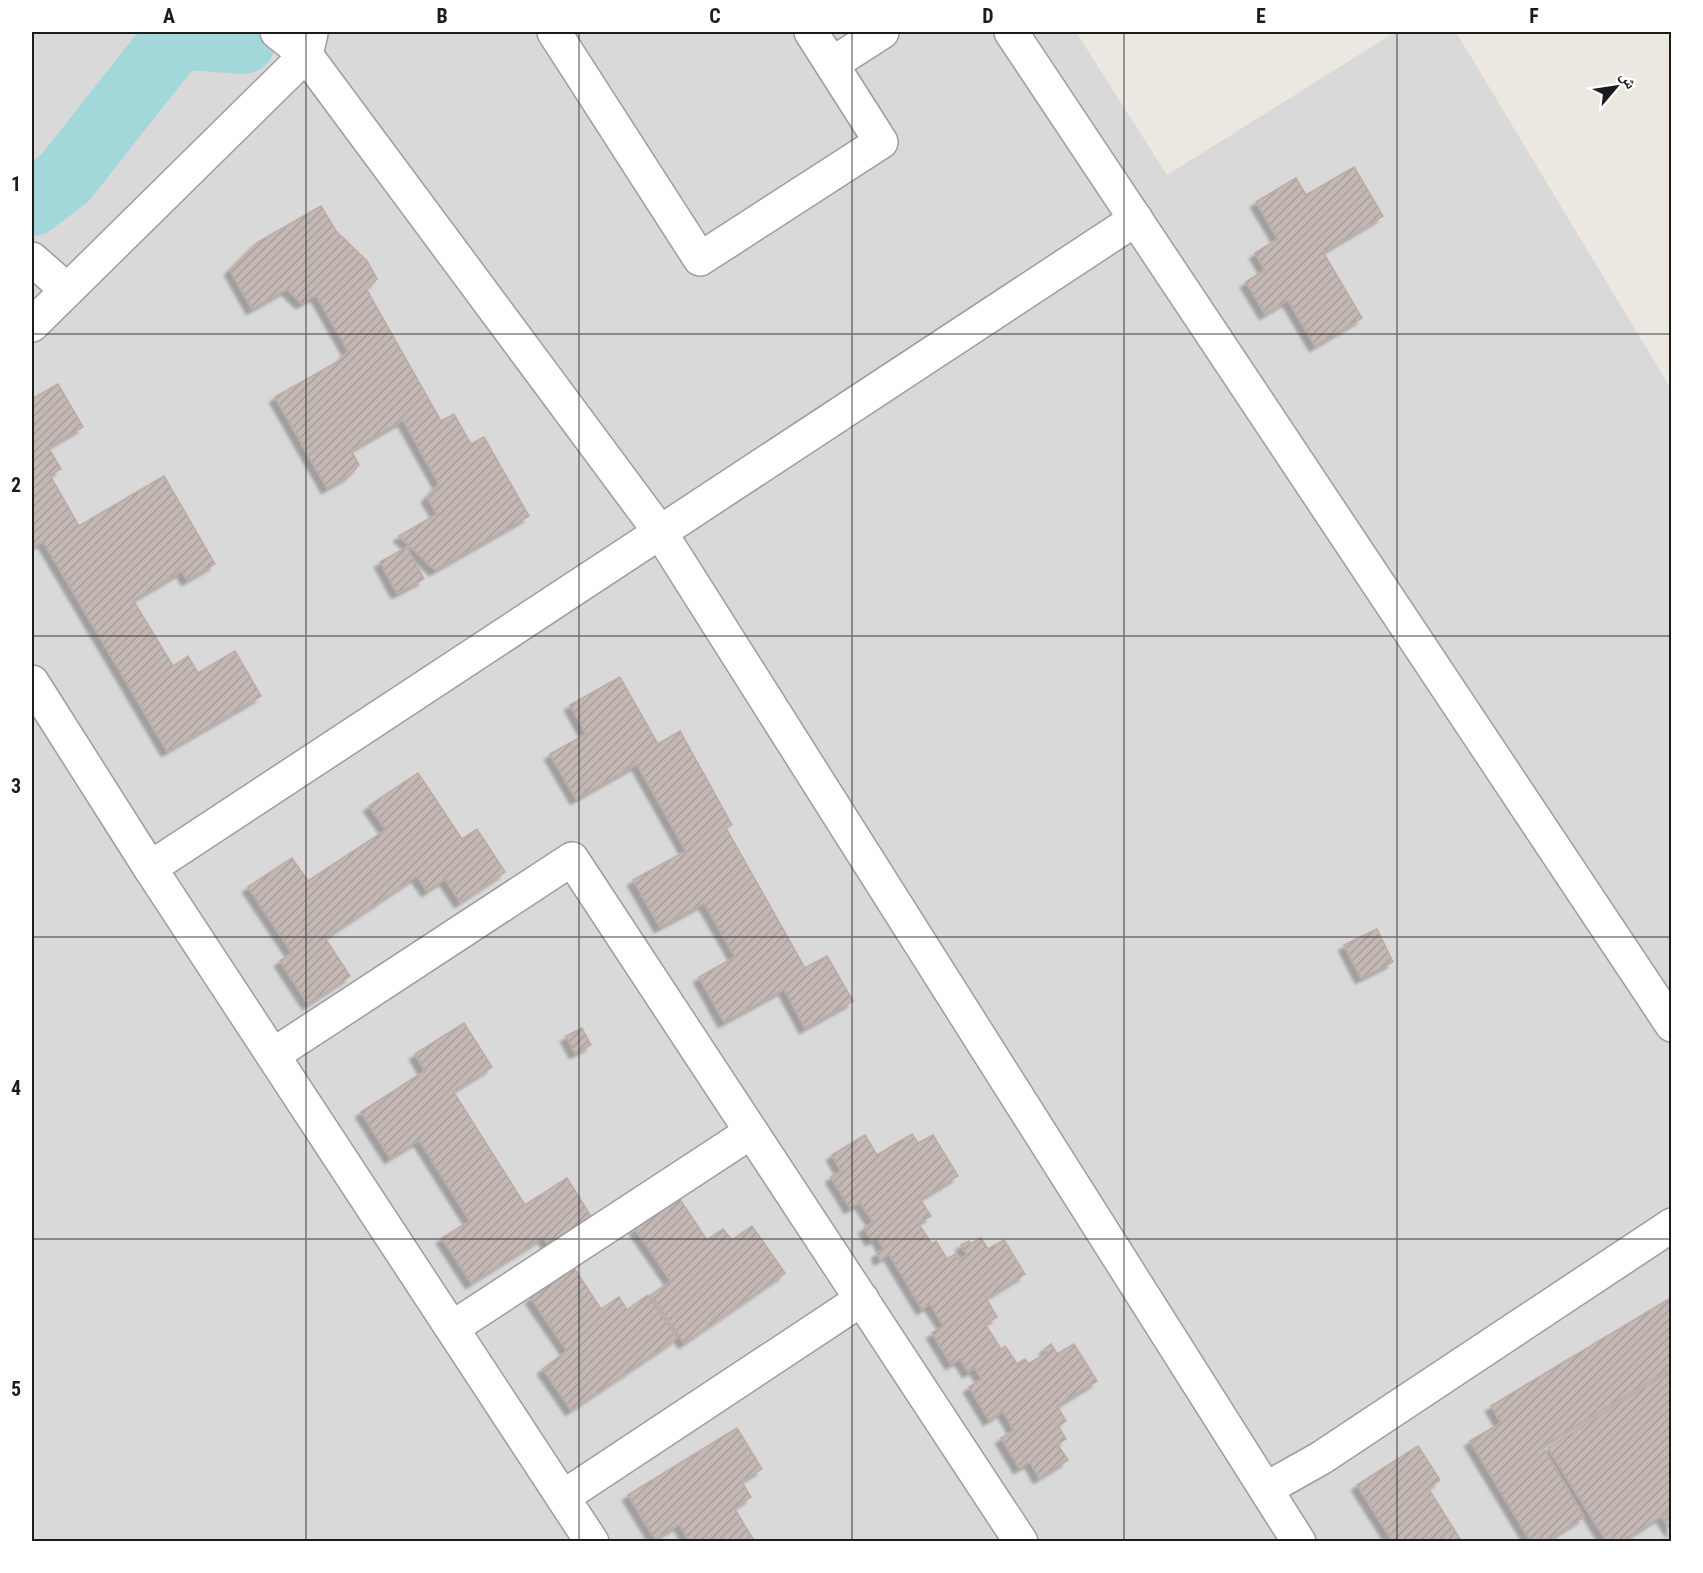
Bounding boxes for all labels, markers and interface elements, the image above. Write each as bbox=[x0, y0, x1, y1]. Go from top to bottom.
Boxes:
text: A bbox=[163, 4, 175, 28]
text: B bbox=[436, 4, 448, 28]
text: C bbox=[709, 4, 721, 28]
text: D bbox=[982, 4, 994, 28]
text: E bbox=[1256, 4, 1266, 28]
text: F bbox=[1529, 4, 1539, 28]
north arrow bbox=[1586, 57, 1646, 117]
text: ش bbox=[1616, 68, 1641, 92]
text: 1 bbox=[11, 172, 21, 196]
text: 2 bbox=[11, 473, 21, 497]
text: 3 bbox=[11, 774, 21, 798]
text: 4 bbox=[11, 1076, 21, 1100]
text: 5 bbox=[11, 1377, 21, 1401]

